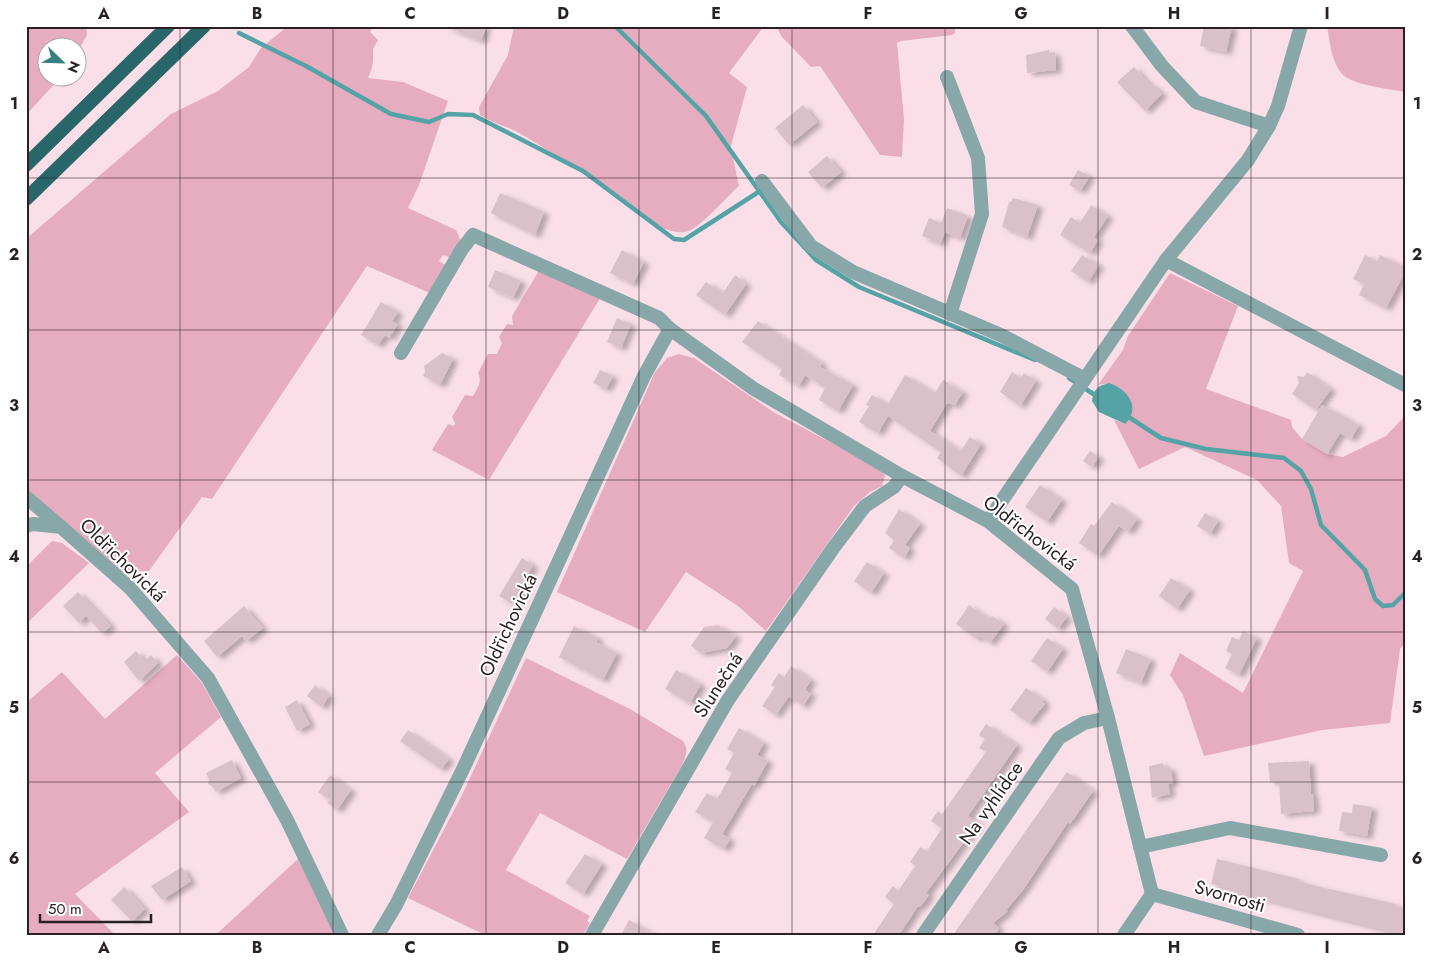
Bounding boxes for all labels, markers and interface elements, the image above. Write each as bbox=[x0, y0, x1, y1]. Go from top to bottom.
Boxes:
text: A bbox=[97, 2, 110, 25]
text: B bbox=[252, 2, 262, 25]
text: C bbox=[404, 2, 416, 25]
text: D bbox=[557, 2, 569, 25]
text: E bbox=[711, 2, 721, 25]
text: F bbox=[864, 2, 872, 25]
text: G bbox=[1014, 2, 1028, 25]
text: H bbox=[1168, 2, 1180, 25]
text: I bbox=[1324, 2, 1330, 25]
north arrow bbox=[38, 38, 88, 88]
text: N bbox=[63, 58, 85, 76]
text: 1 bbox=[10, 92, 18, 115]
text: 1 bbox=[1413, 92, 1421, 115]
text: 2 bbox=[9, 243, 19, 266]
text: 2 bbox=[1412, 243, 1422, 266]
text: 3 bbox=[9, 394, 19, 417]
text: 3 bbox=[1412, 394, 1422, 417]
street label: Oldřichovická bbox=[978, 489, 1082, 577]
street label: Oldřichovická bbox=[74, 512, 172, 608]
text: 4 bbox=[8, 545, 20, 568]
text: 4 bbox=[1411, 545, 1423, 568]
street label: Oldřichovická bbox=[472, 569, 544, 681]
street label: Slunečná bbox=[687, 647, 749, 723]
text: 5 bbox=[9, 696, 19, 719]
text: 5 bbox=[1412, 696, 1422, 719]
street label: Na vyhlídce bbox=[952, 756, 1030, 850]
text: 6 bbox=[9, 847, 19, 870]
text: 6 bbox=[1412, 847, 1422, 870]
street label: Svornosti bbox=[1191, 873, 1269, 919]
scale bar bbox=[40, 891, 151, 923]
text: 50 m bbox=[48, 898, 82, 920]
text: A bbox=[97, 936, 110, 959]
text: B bbox=[252, 936, 262, 959]
text: C bbox=[404, 936, 416, 959]
text: D bbox=[557, 936, 569, 959]
text: E bbox=[711, 936, 721, 959]
text: F bbox=[864, 936, 872, 959]
text: G bbox=[1014, 936, 1028, 959]
text: H bbox=[1168, 936, 1180, 959]
text: I bbox=[1324, 936, 1330, 959]

